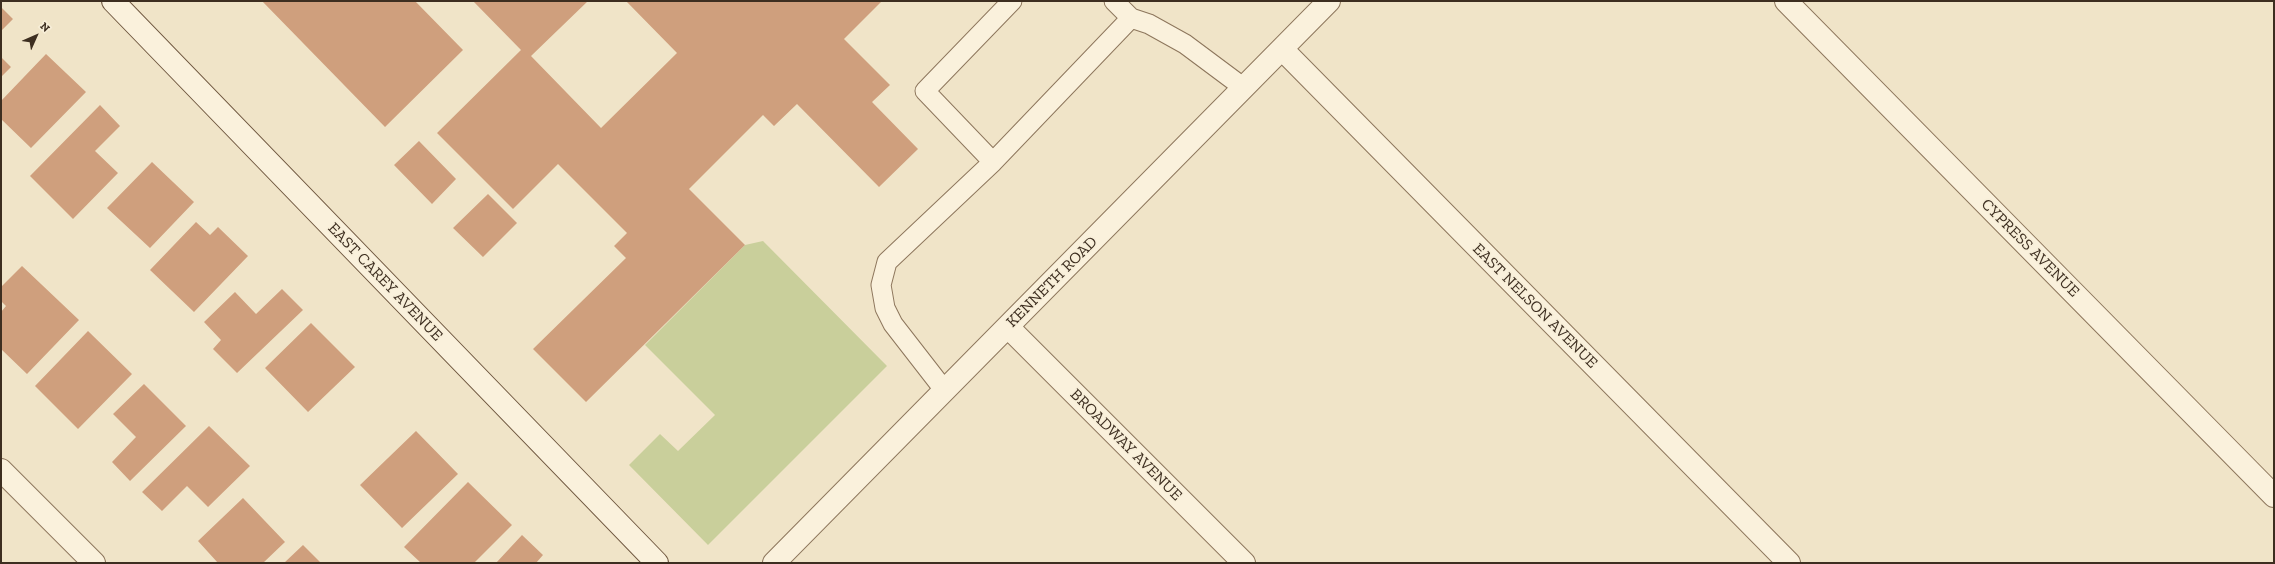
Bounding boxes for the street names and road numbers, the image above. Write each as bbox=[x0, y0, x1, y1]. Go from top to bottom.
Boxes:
street label: CYPRESS AVENUE bbox=[1977, 195, 2083, 301]
street label: EAST CAREY AVENUE bbox=[324, 219, 446, 345]
street label: KENNETH ROAD bbox=[1002, 232, 1102, 332]
street label: EAST NELSON AVENUE bbox=[1468, 239, 1602, 373]
street label: BROADWAY AVENUE bbox=[1066, 385, 1186, 505]

